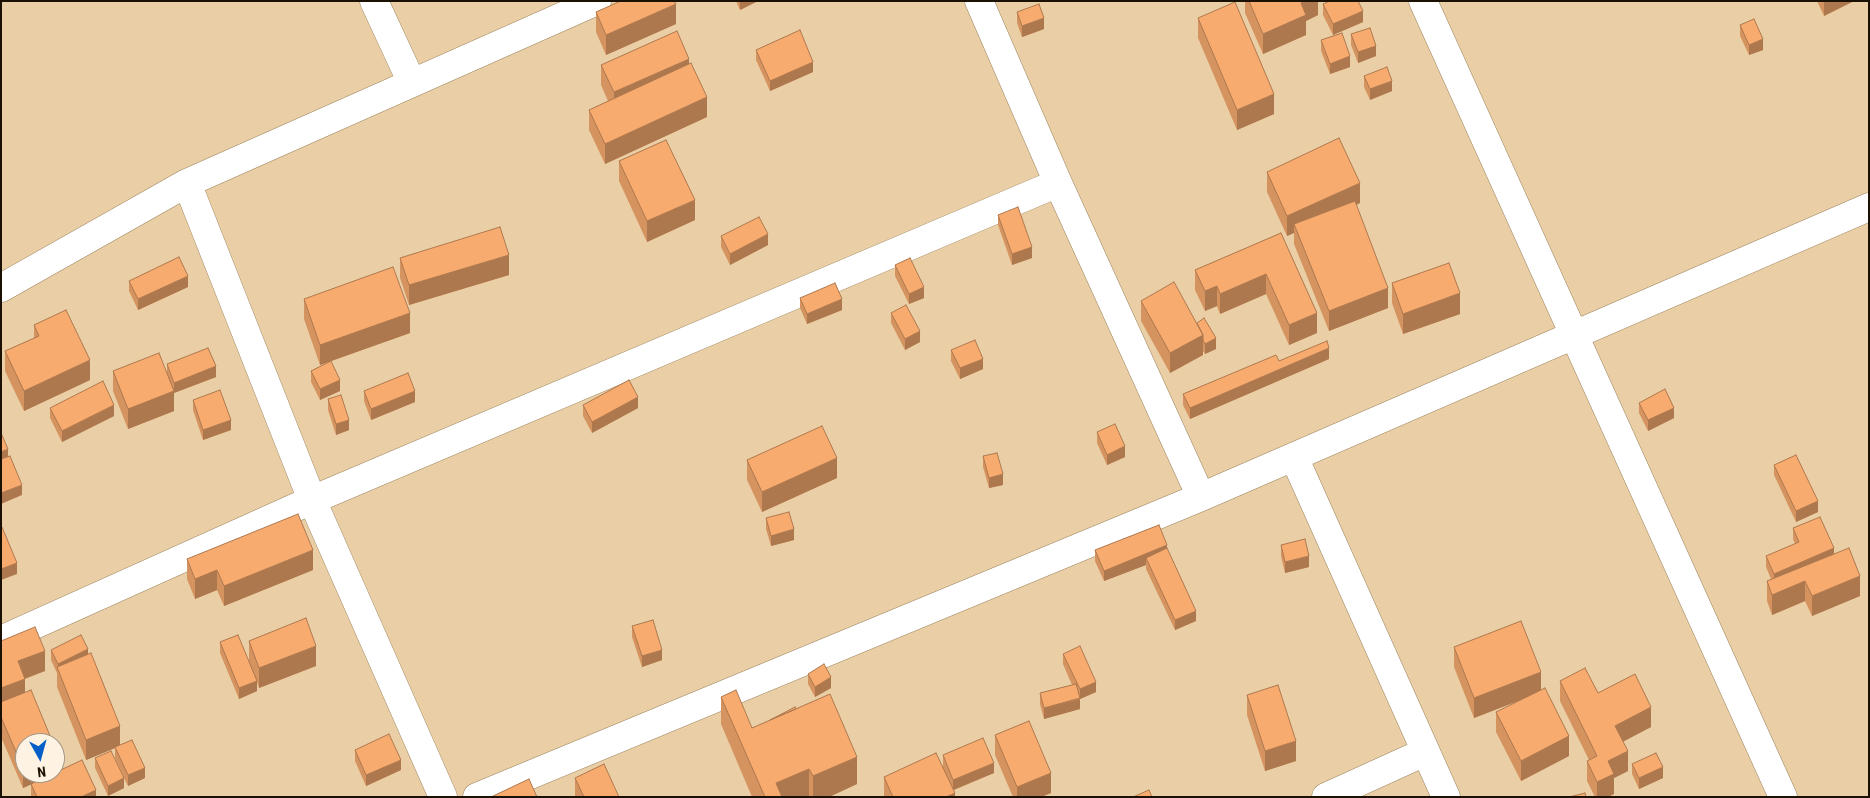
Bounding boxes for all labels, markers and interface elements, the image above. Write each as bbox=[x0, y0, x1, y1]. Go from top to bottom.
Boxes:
north arrow bbox=[15, 733, 65, 783]
text: N bbox=[36, 763, 47, 780]

